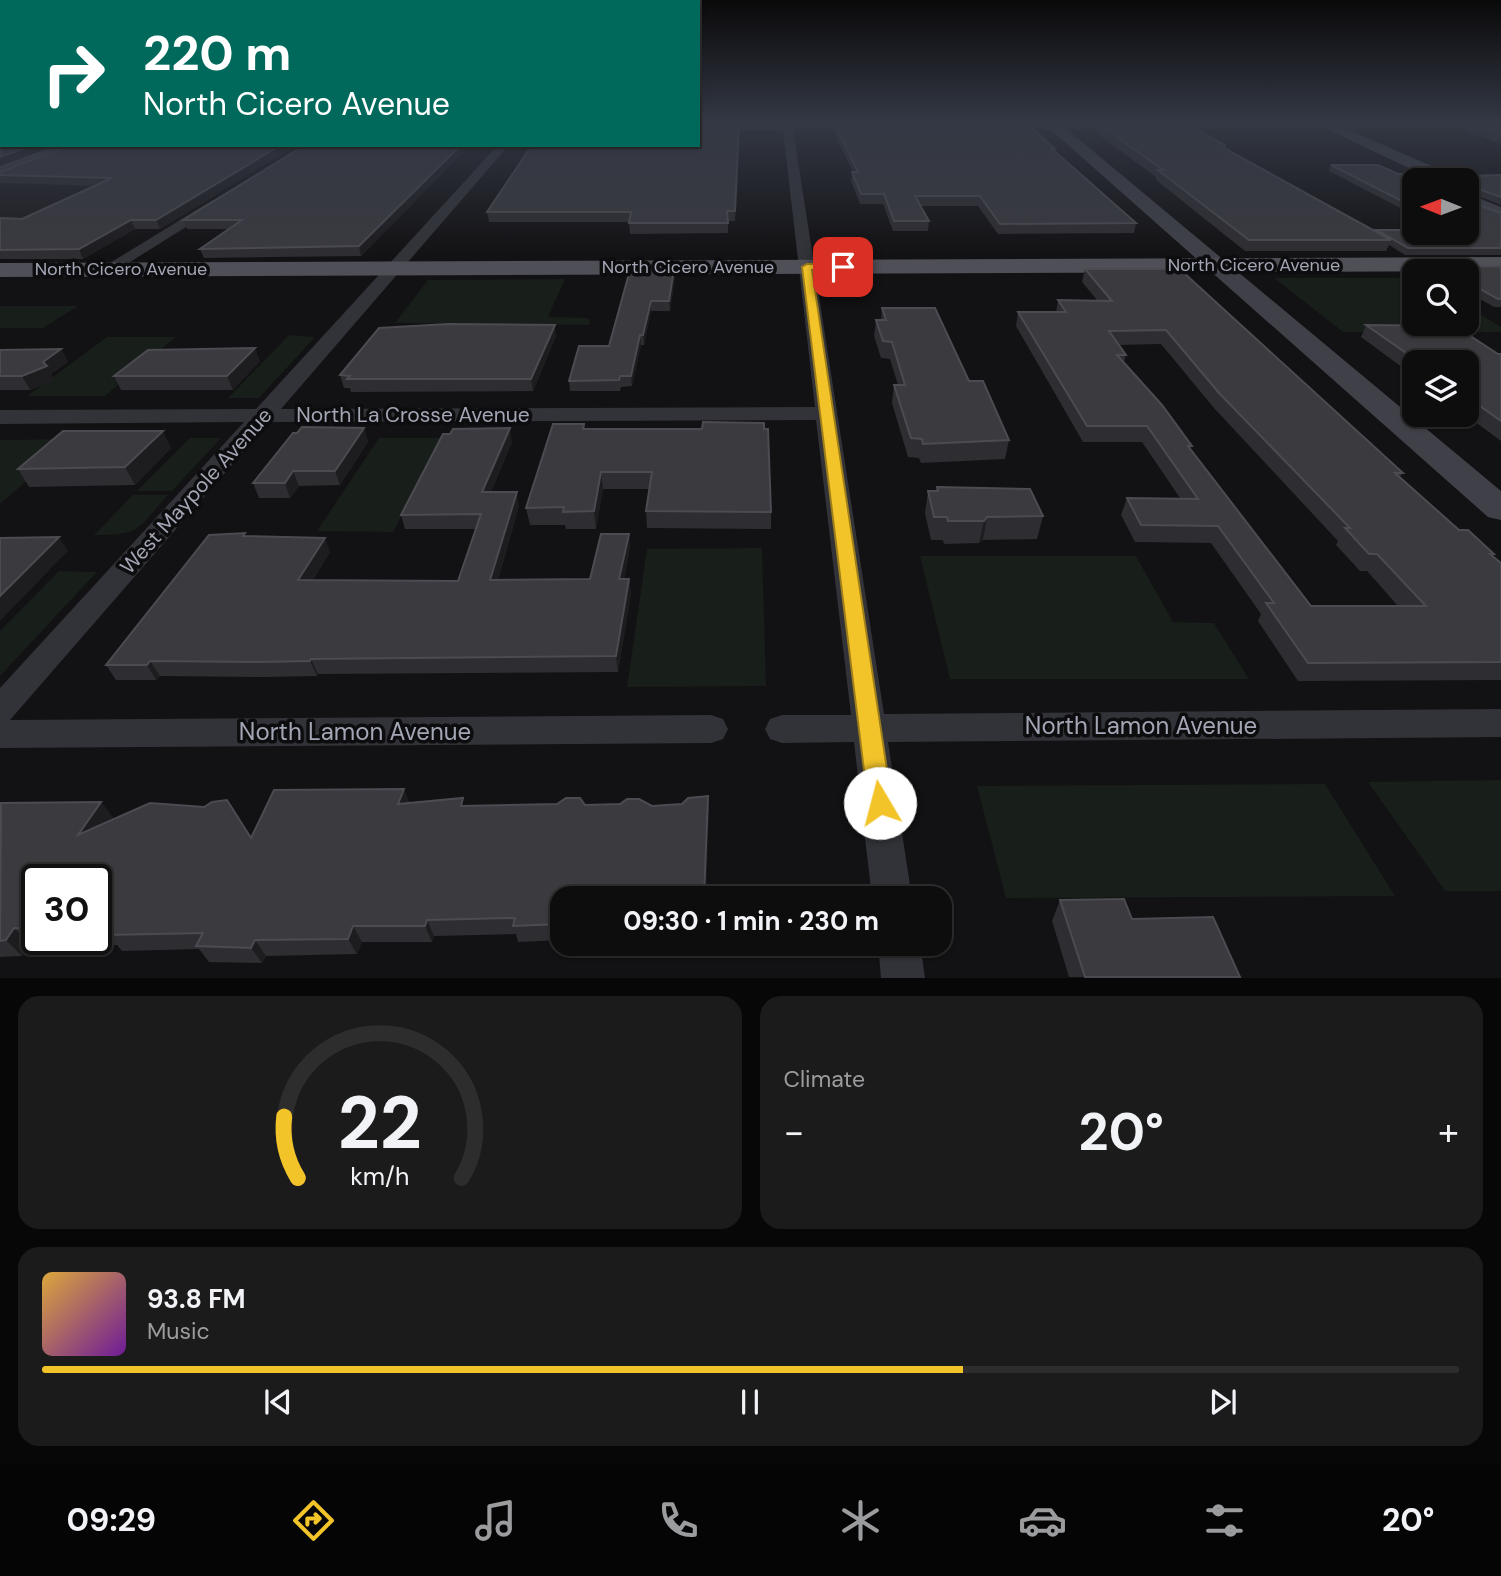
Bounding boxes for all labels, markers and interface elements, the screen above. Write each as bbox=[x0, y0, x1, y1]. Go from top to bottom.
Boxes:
text: 220 m bbox=[143, 21, 291, 85]
icon: right bbox=[28, 28, 119, 119]
text: North Cicero Avenue bbox=[143, 83, 450, 125]
north arrow bbox=[1402, 168, 1479, 245]
map controls bbox=[1402, 168, 1479, 427]
pin bbox=[813, 237, 873, 297]
icon: arrive bbox=[824, 248, 862, 286]
street label: North Cicero Avenue bbox=[1168, 253, 1340, 277]
street label: North Cicero Avenue bbox=[602, 255, 774, 279]
street label: North Cicero Avenue bbox=[35, 257, 207, 281]
button: search bbox=[1402, 259, 1479, 336]
button: layers bbox=[1402, 350, 1479, 427]
street label: North La Crosse Avenue bbox=[296, 401, 530, 429]
street label: West Maypole Avenue bbox=[114, 402, 278, 580]
street label: North Lamon Avenue bbox=[1025, 710, 1257, 741]
street label: North Lamon Avenue bbox=[239, 716, 471, 747]
position arrow bbox=[843, 766, 917, 840]
speed limit sign: 30 bbox=[21, 864, 112, 955]
text: 09:30 · 1 min · 230 m bbox=[623, 904, 879, 938]
text: Climate bbox=[784, 1064, 865, 1094]
text: 22 bbox=[338, 1077, 422, 1172]
text: 20° bbox=[1079, 1098, 1164, 1166]
text: − bbox=[784, 1107, 804, 1157]
text: + bbox=[1438, 1107, 1459, 1157]
text: km/h bbox=[350, 1160, 409, 1193]
text: 93.8 FM bbox=[147, 1282, 246, 1316]
text: Music bbox=[147, 1316, 210, 1346]
icon: previous bbox=[259, 1383, 297, 1421]
icon: pause bbox=[731, 1383, 769, 1421]
icon: next bbox=[1204, 1383, 1242, 1421]
icon: directions bbox=[289, 1496, 338, 1545]
icon: music bbox=[471, 1496, 520, 1545]
icon: phone bbox=[654, 1496, 703, 1545]
icon: climate bbox=[836, 1496, 885, 1545]
icon: car bbox=[1018, 1496, 1067, 1545]
icon: filters bbox=[1200, 1496, 1249, 1545]
text: 09:29 bbox=[67, 1499, 156, 1541]
text: 20° bbox=[1382, 1499, 1434, 1541]

